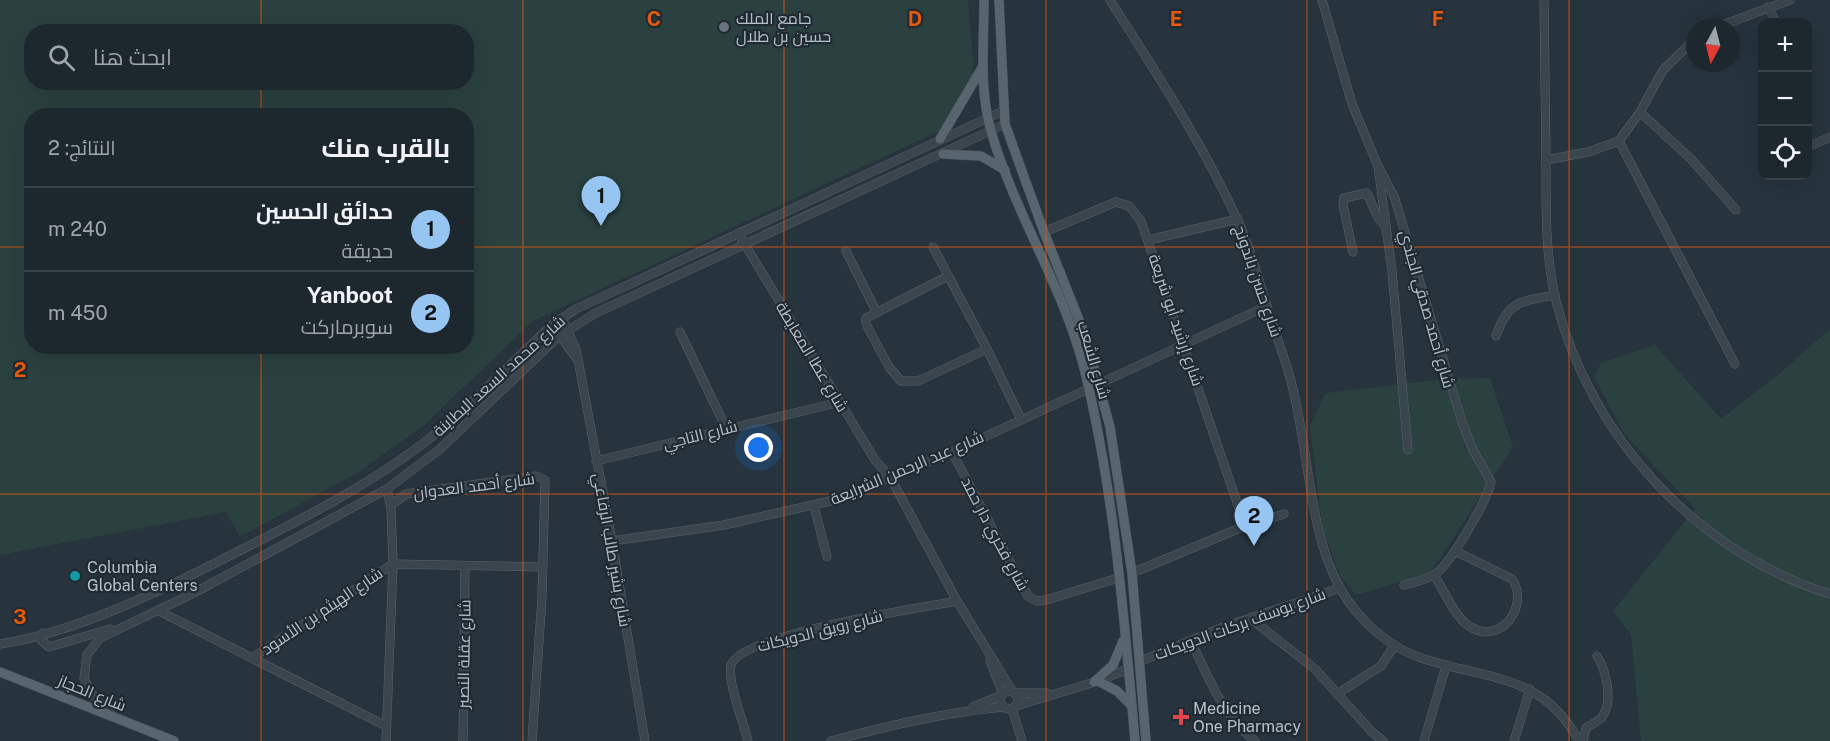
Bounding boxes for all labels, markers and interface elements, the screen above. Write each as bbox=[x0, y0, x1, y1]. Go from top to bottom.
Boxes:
text: C bbox=[647, 7, 661, 31]
text: D bbox=[908, 7, 922, 31]
text: E bbox=[1170, 7, 1182, 31]
text: F bbox=[1432, 7, 1444, 31]
place label: جامع الملك حسين بن طلال bbox=[736, 9, 831, 47]
north arrow bbox=[1686, 18, 1740, 72]
map controls bbox=[1758, 18, 1812, 180]
button: + bbox=[1758, 18, 1812, 72]
marker: جامع الملك حسين بن طلال bbox=[717, 20, 731, 34]
search box bbox=[24, 24, 474, 90]
icon: search bbox=[45, 41, 78, 74]
text: ابحث هنا bbox=[93, 44, 172, 70]
button: − bbox=[1758, 72, 1812, 126]
button: locate bbox=[1758, 126, 1812, 180]
text: بالقرب منك bbox=[321, 132, 450, 163]
text: النتائج: 2 bbox=[48, 136, 116, 160]
pin: 1 bbox=[582, 176, 620, 226]
text: حدائق الحسين bbox=[256, 198, 393, 224]
text: 240 m bbox=[48, 217, 107, 241]
text: 1 bbox=[426, 217, 435, 241]
street label: شارع حسن باندونج bbox=[1228, 223, 1286, 340]
street label: شارع أحمد صدقي الجندي bbox=[1391, 228, 1459, 391]
text: حديقة bbox=[342, 239, 393, 263]
street label: شارع إرشيد أبو شريعة bbox=[1143, 252, 1207, 389]
text: Yanboot bbox=[307, 282, 393, 308]
street label: شارع عطا المعايطة bbox=[770, 299, 852, 416]
text: 450 m bbox=[48, 301, 108, 325]
text: 2 bbox=[424, 301, 437, 325]
street label: شارع محمد السعد البطاينة bbox=[429, 312, 570, 442]
text: سوبرماركت bbox=[301, 315, 393, 339]
street label: شارع الشعب bbox=[1072, 319, 1114, 402]
text: 2 bbox=[14, 358, 26, 382]
street label: شارع التاجي bbox=[661, 417, 740, 457]
street label: شارع عبد الرحمن الشرايعة bbox=[827, 427, 987, 511]
your location bbox=[744, 433, 773, 462]
street label: شارع أحمد العدوان bbox=[412, 469, 536, 505]
street label: شارع بشير طالب الرفاعي bbox=[585, 472, 635, 629]
street label: شارع فخري دار حمد bbox=[954, 474, 1033, 596]
pin: 2 bbox=[1234, 496, 1274, 546]
place label: Columbia Global Centers bbox=[87, 558, 198, 595]
street label: شارع الهيثم بن الأسود bbox=[258, 563, 387, 660]
marker: Columbia Global Centers bbox=[68, 569, 82, 583]
street label: شارع يوسف بركات الدويكات bbox=[1152, 584, 1329, 666]
street label: شارع عقلة النصير bbox=[454, 599, 476, 710]
text: 3 bbox=[13, 605, 27, 629]
street label: شارع رويق الدويكات bbox=[755, 606, 885, 658]
street label: شارع الحجاز bbox=[53, 670, 129, 717]
place label: Medicine One Pharmacy bbox=[1193, 699, 1301, 736]
marker: Medicine One Pharmacy bbox=[1174, 710, 1188, 724]

